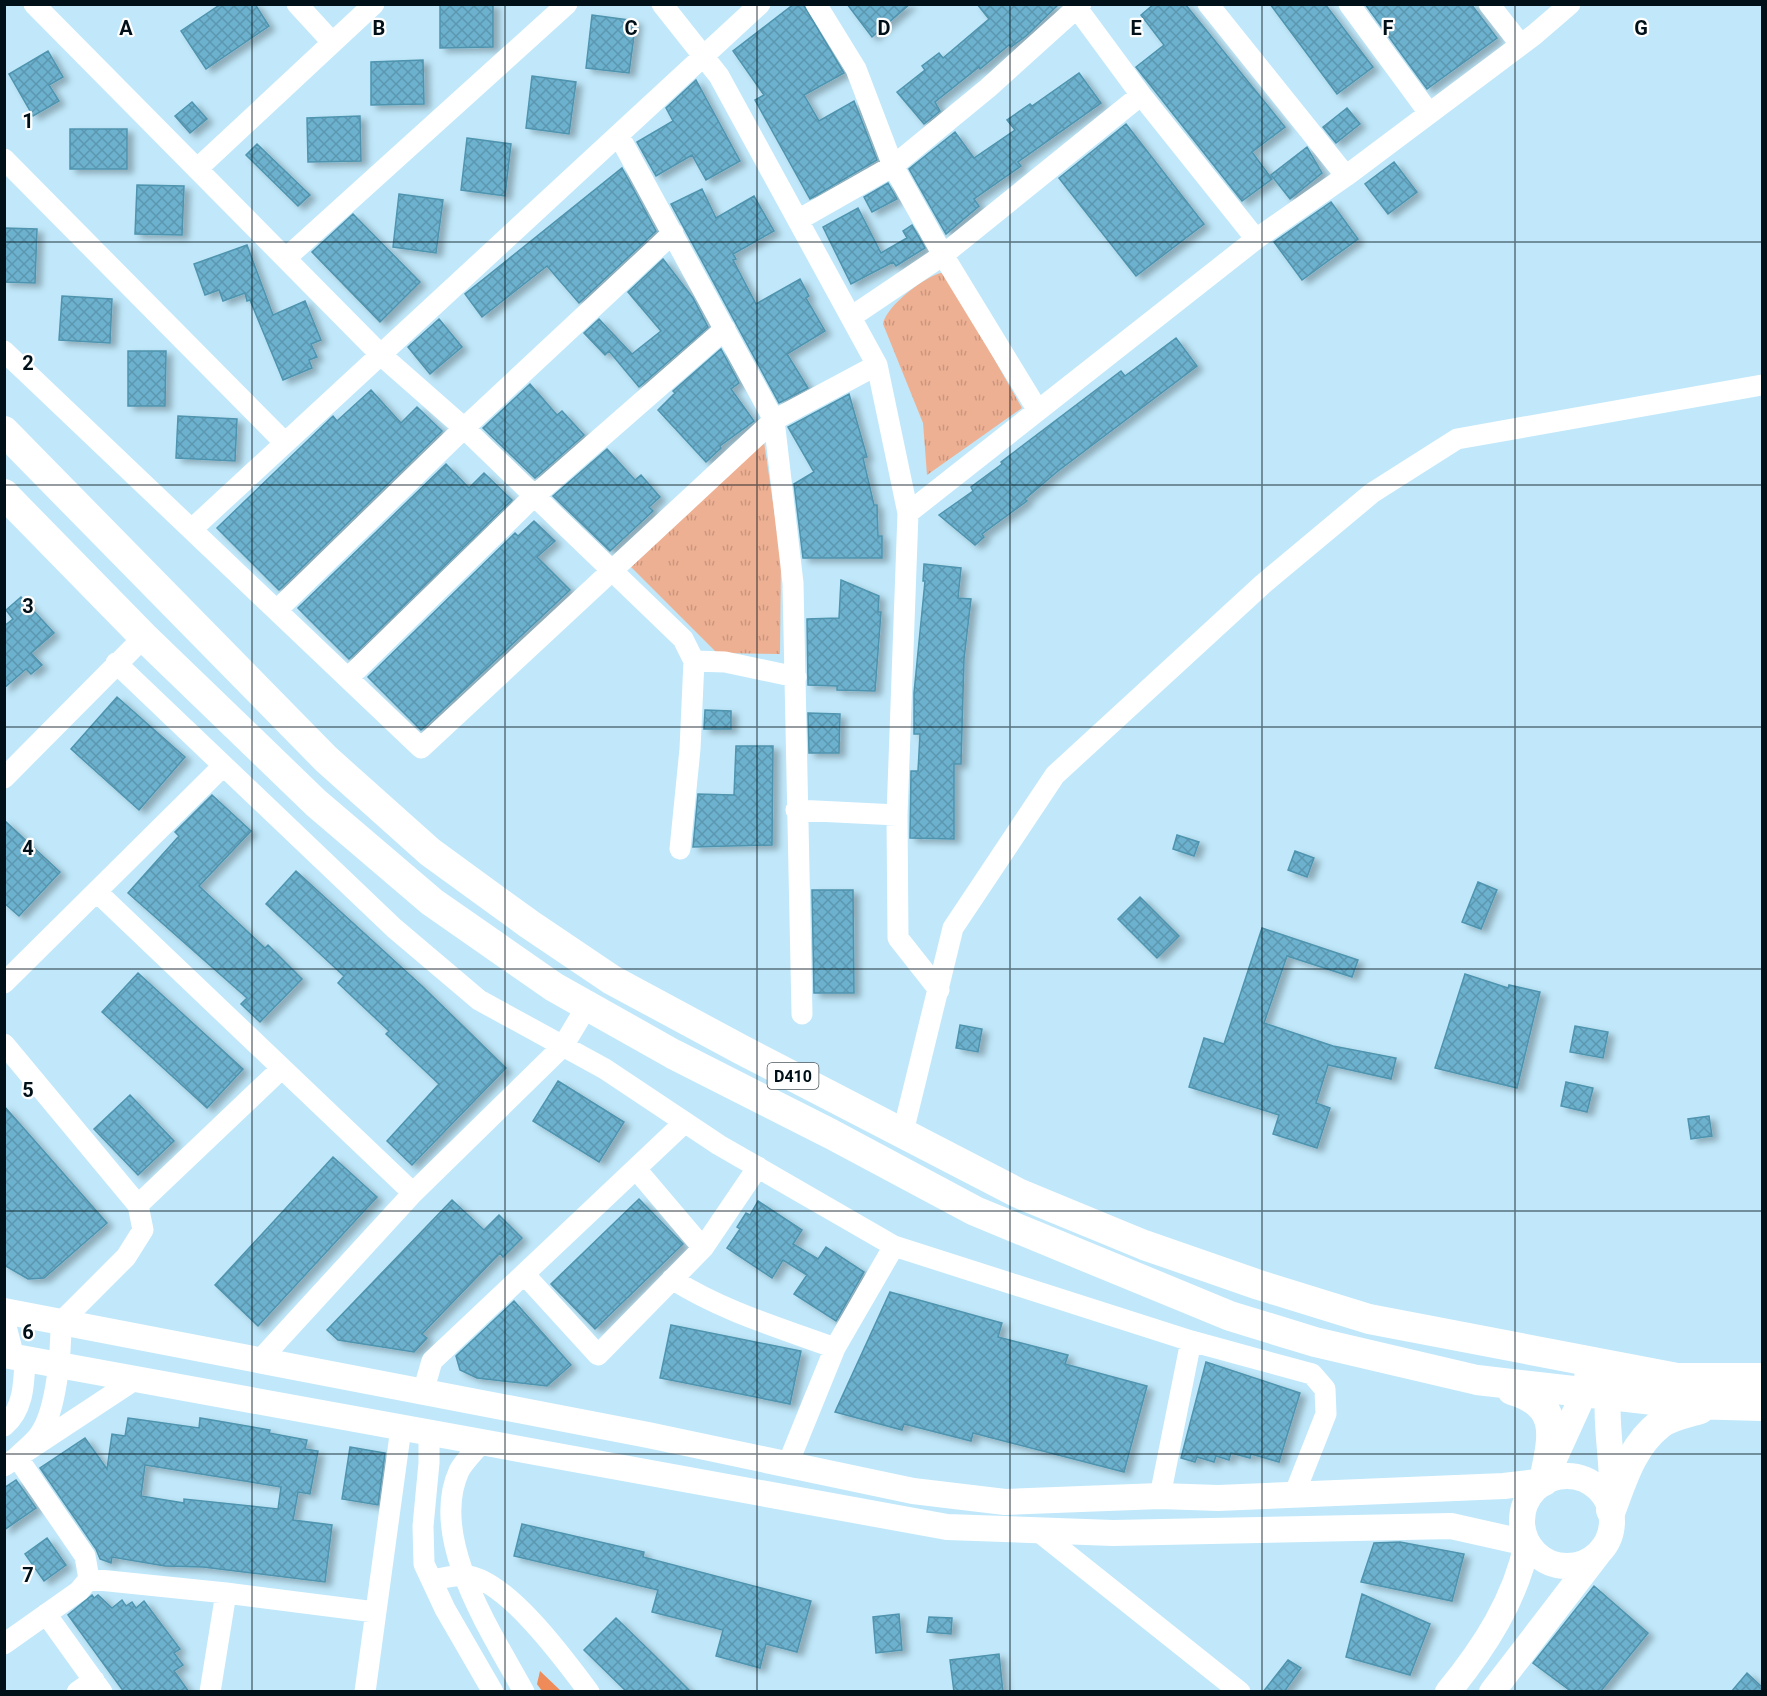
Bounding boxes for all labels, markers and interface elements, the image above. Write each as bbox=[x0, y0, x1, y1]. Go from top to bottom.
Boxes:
text: A bbox=[119, 16, 133, 40]
text: B bbox=[373, 16, 385, 40]
text: C bbox=[624, 16, 638, 40]
text: D bbox=[878, 16, 891, 40]
text: E bbox=[1130, 16, 1142, 40]
text: F bbox=[1383, 16, 1394, 40]
text: G bbox=[1634, 16, 1648, 40]
text: 1 bbox=[22, 109, 34, 133]
text: 2 bbox=[22, 351, 34, 375]
text: 3 bbox=[22, 594, 34, 618]
text: 4 bbox=[22, 836, 34, 860]
road number: D410 bbox=[768, 1063, 818, 1089]
text: 5 bbox=[22, 1078, 34, 1102]
text: 6 bbox=[22, 1320, 34, 1344]
text: 7 bbox=[22, 1563, 34, 1587]

